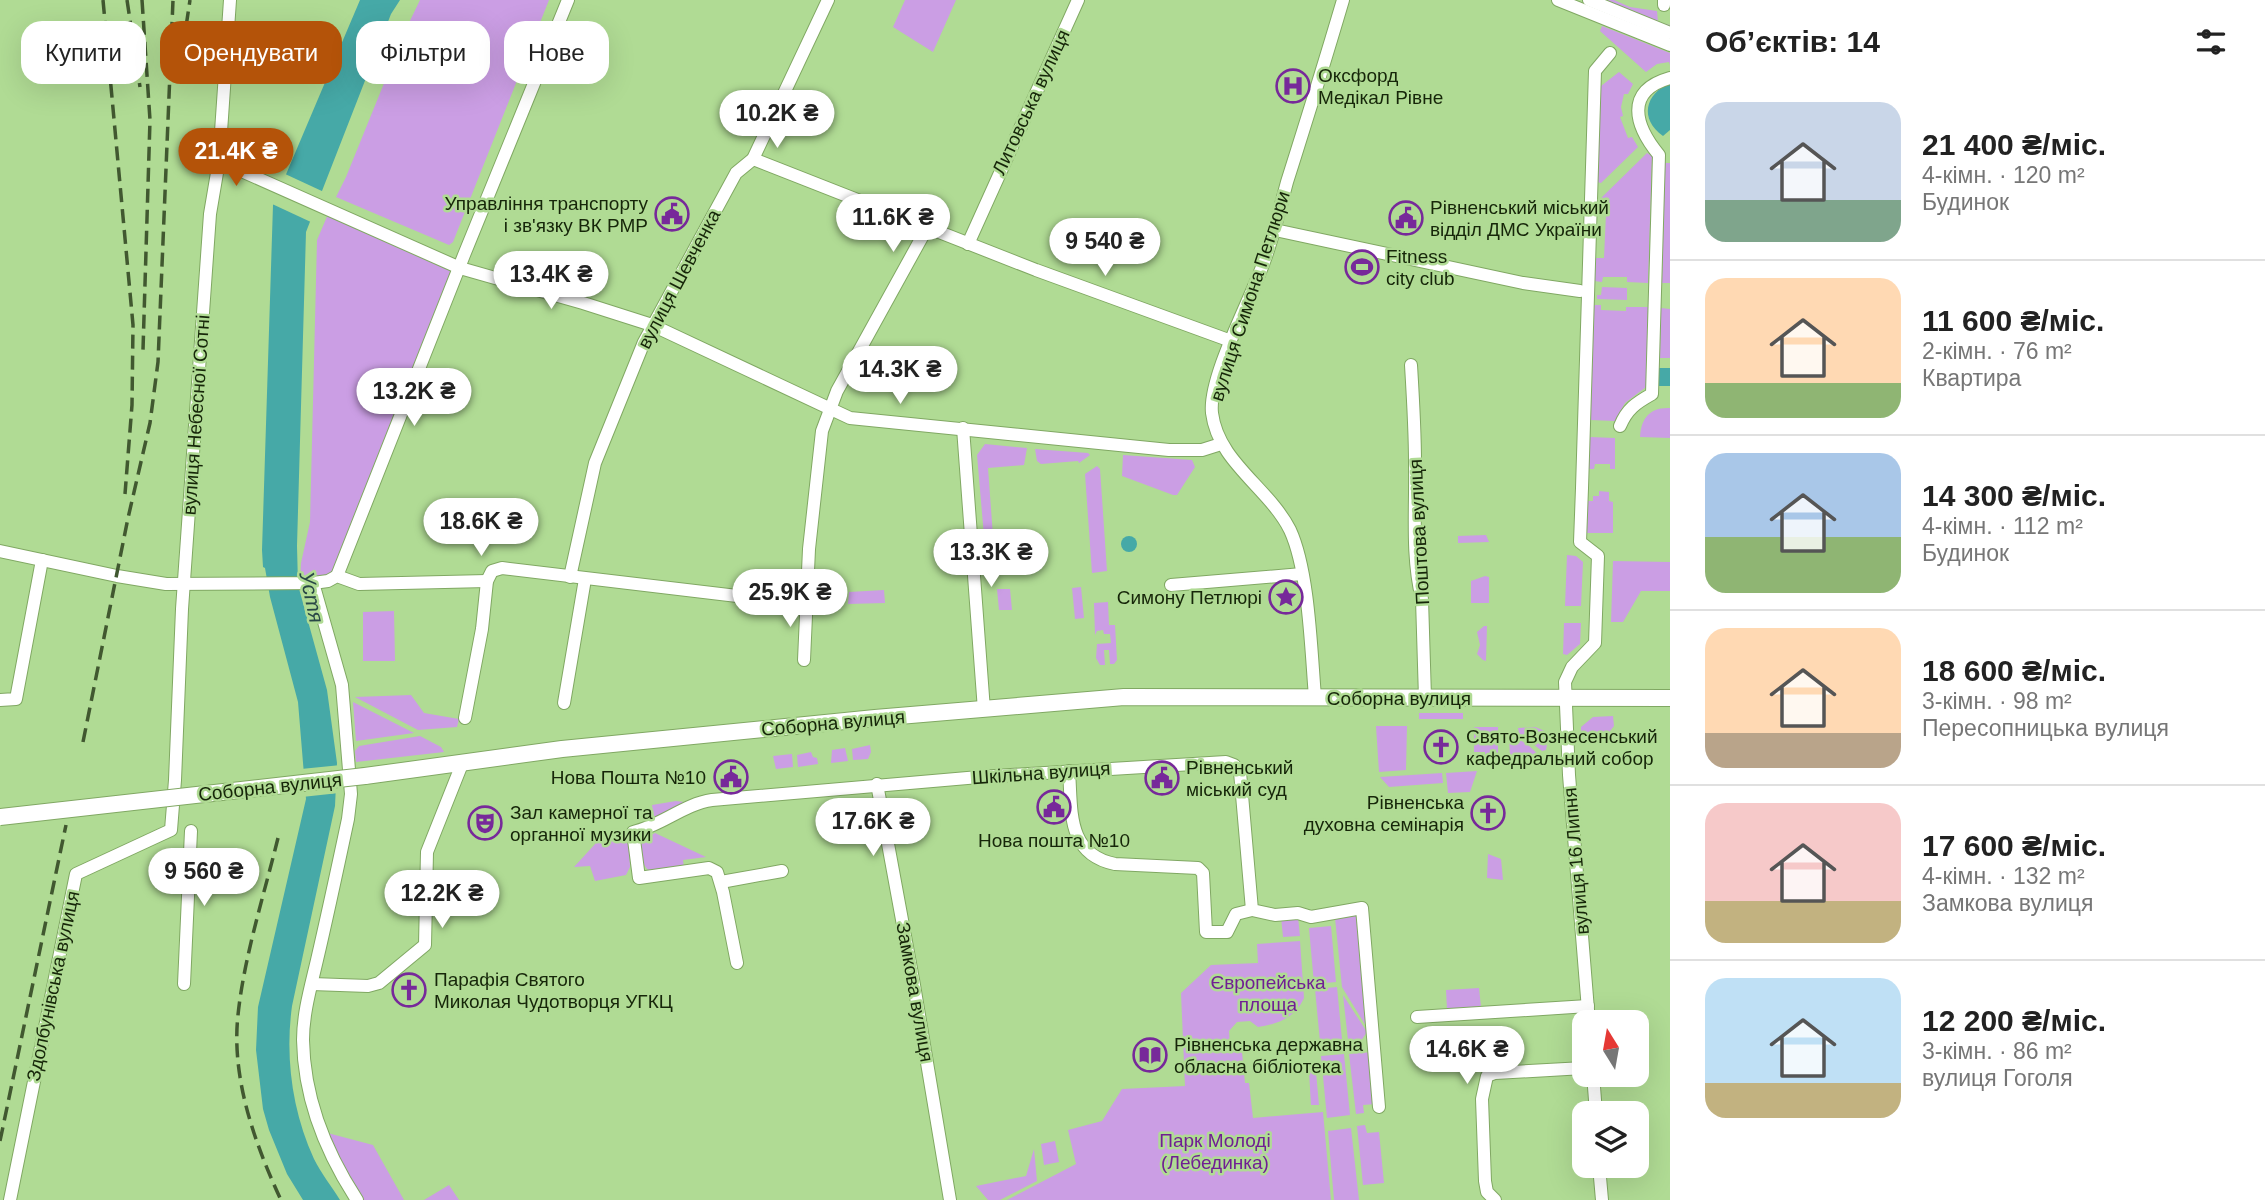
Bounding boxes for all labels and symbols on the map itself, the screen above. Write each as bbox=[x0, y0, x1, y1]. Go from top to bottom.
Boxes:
street label: Литовська вулиця bbox=[988, 26, 1074, 178]
place label: Оксфорд Медікал Рівне bbox=[1318, 65, 1443, 108]
hospital icon: Оксфорд Медікал Рівне bbox=[1274, 67, 1312, 105]
pin: 10.2K ₴ bbox=[712, 90, 842, 150]
pin: 21.4K ₴ bbox=[171, 128, 301, 188]
street label: вулиця Симона Петлюри bbox=[1206, 188, 1294, 404]
place label: Управління транспорту і зв'язку ВК РМР bbox=[445, 193, 648, 236]
pin: 11.6K ₴ bbox=[828, 194, 958, 254]
public building icon: Управління транспорту і зв'язку ВК РМР bbox=[653, 195, 691, 233]
place label: Рівненський міський відділ ДМС України bbox=[1430, 197, 1609, 240]
public building icon: Рівненський міський відділ ДМС України bbox=[1387, 199, 1425, 237]
street label: вулиця Шевченка bbox=[633, 206, 725, 352]
pin: 9 540 ₴ bbox=[1040, 218, 1170, 278]
place label: Fitness city club bbox=[1386, 246, 1455, 289]
sports icon: Fitness city club bbox=[1343, 248, 1381, 286]
pin: 13.4K ₴ bbox=[486, 252, 616, 311]
street label: вулиця Небесної Сотні bbox=[179, 314, 213, 516]
pin: 14.3K ₴ bbox=[835, 346, 965, 406]
pin: 13.2K ₴ bbox=[349, 368, 479, 428]
street label: Поштова вулиця bbox=[1405, 459, 1433, 605]
pin: 18.6K ₴ bbox=[416, 498, 546, 558]
pin: 13.3K ₴ bbox=[926, 530, 1056, 589]
water label: Устя bbox=[295, 568, 329, 625]
pin: 25.9K ₴ bbox=[725, 570, 855, 629]
place icon: Симону Петлюрі bbox=[1267, 578, 1305, 616]
place label: Симону Петлюрі bbox=[1117, 587, 1262, 608]
street label: Соборна вулиця bbox=[1327, 688, 1471, 709]
street label: Соборна вулиця bbox=[760, 706, 906, 740]
place label: Свято-Вознесенський кафедральний собор bbox=[1466, 726, 1658, 769]
church icon: Свято-Вознесенський кафедральний собор bbox=[1422, 728, 1460, 766]
place label: Рівненський міський суд bbox=[1186, 757, 1293, 800]
public building icon: Нова Пошта №10 bbox=[712, 758, 750, 796]
street label: Шкільна вулиця bbox=[971, 758, 1111, 788]
public building icon: Рівненський міський суд bbox=[1143, 759, 1181, 797]
place label: Нова Пошта №10 bbox=[551, 767, 706, 788]
street label: Соборна вулиця bbox=[197, 769, 343, 805]
street label: вулиця 16 Липня bbox=[1559, 787, 1593, 935]
public building icon: Нова пошта №10 bbox=[1035, 788, 1073, 826]
place label: Рівненська духовна семінарія bbox=[1304, 792, 1464, 835]
church icon: Рівненська духовна семінарія bbox=[1469, 794, 1507, 832]
pin: 17.6K ₴ bbox=[808, 798, 938, 858]
place label: Зал камерної та органної музики bbox=[510, 802, 653, 845]
theatre icon: Зал камерної та органної музики bbox=[466, 804, 504, 842]
place label: Нова пошта №10 bbox=[978, 830, 1130, 851]
pin: 9 560 ₴ bbox=[139, 848, 269, 908]
pin: 12.2K ₴ bbox=[377, 870, 507, 930]
street label: Здолбунівська вулиця bbox=[23, 889, 83, 1083]
street label: Замкова вулиця bbox=[892, 920, 938, 1064]
place label: Парафія Святого Миколая Чудотворця УГКЦ bbox=[434, 969, 673, 1012]
church icon: Парафія Святого Миколая Чудотворця УГКЦ bbox=[390, 971, 428, 1009]
park label: Європейська площа bbox=[1210, 972, 1326, 1015]
north arrow bbox=[1572, 1010, 1648, 1087]
pin: 14.6K ₴ bbox=[1402, 1026, 1532, 1086]
place label: Рівненська державна обласна бібліотека bbox=[1174, 1034, 1364, 1077]
library icon: Рівненська державна обласна бібліотека bbox=[1131, 1036, 1169, 1074]
park label: Парк Молоді (Лебединка) bbox=[1159, 1130, 1271, 1173]

